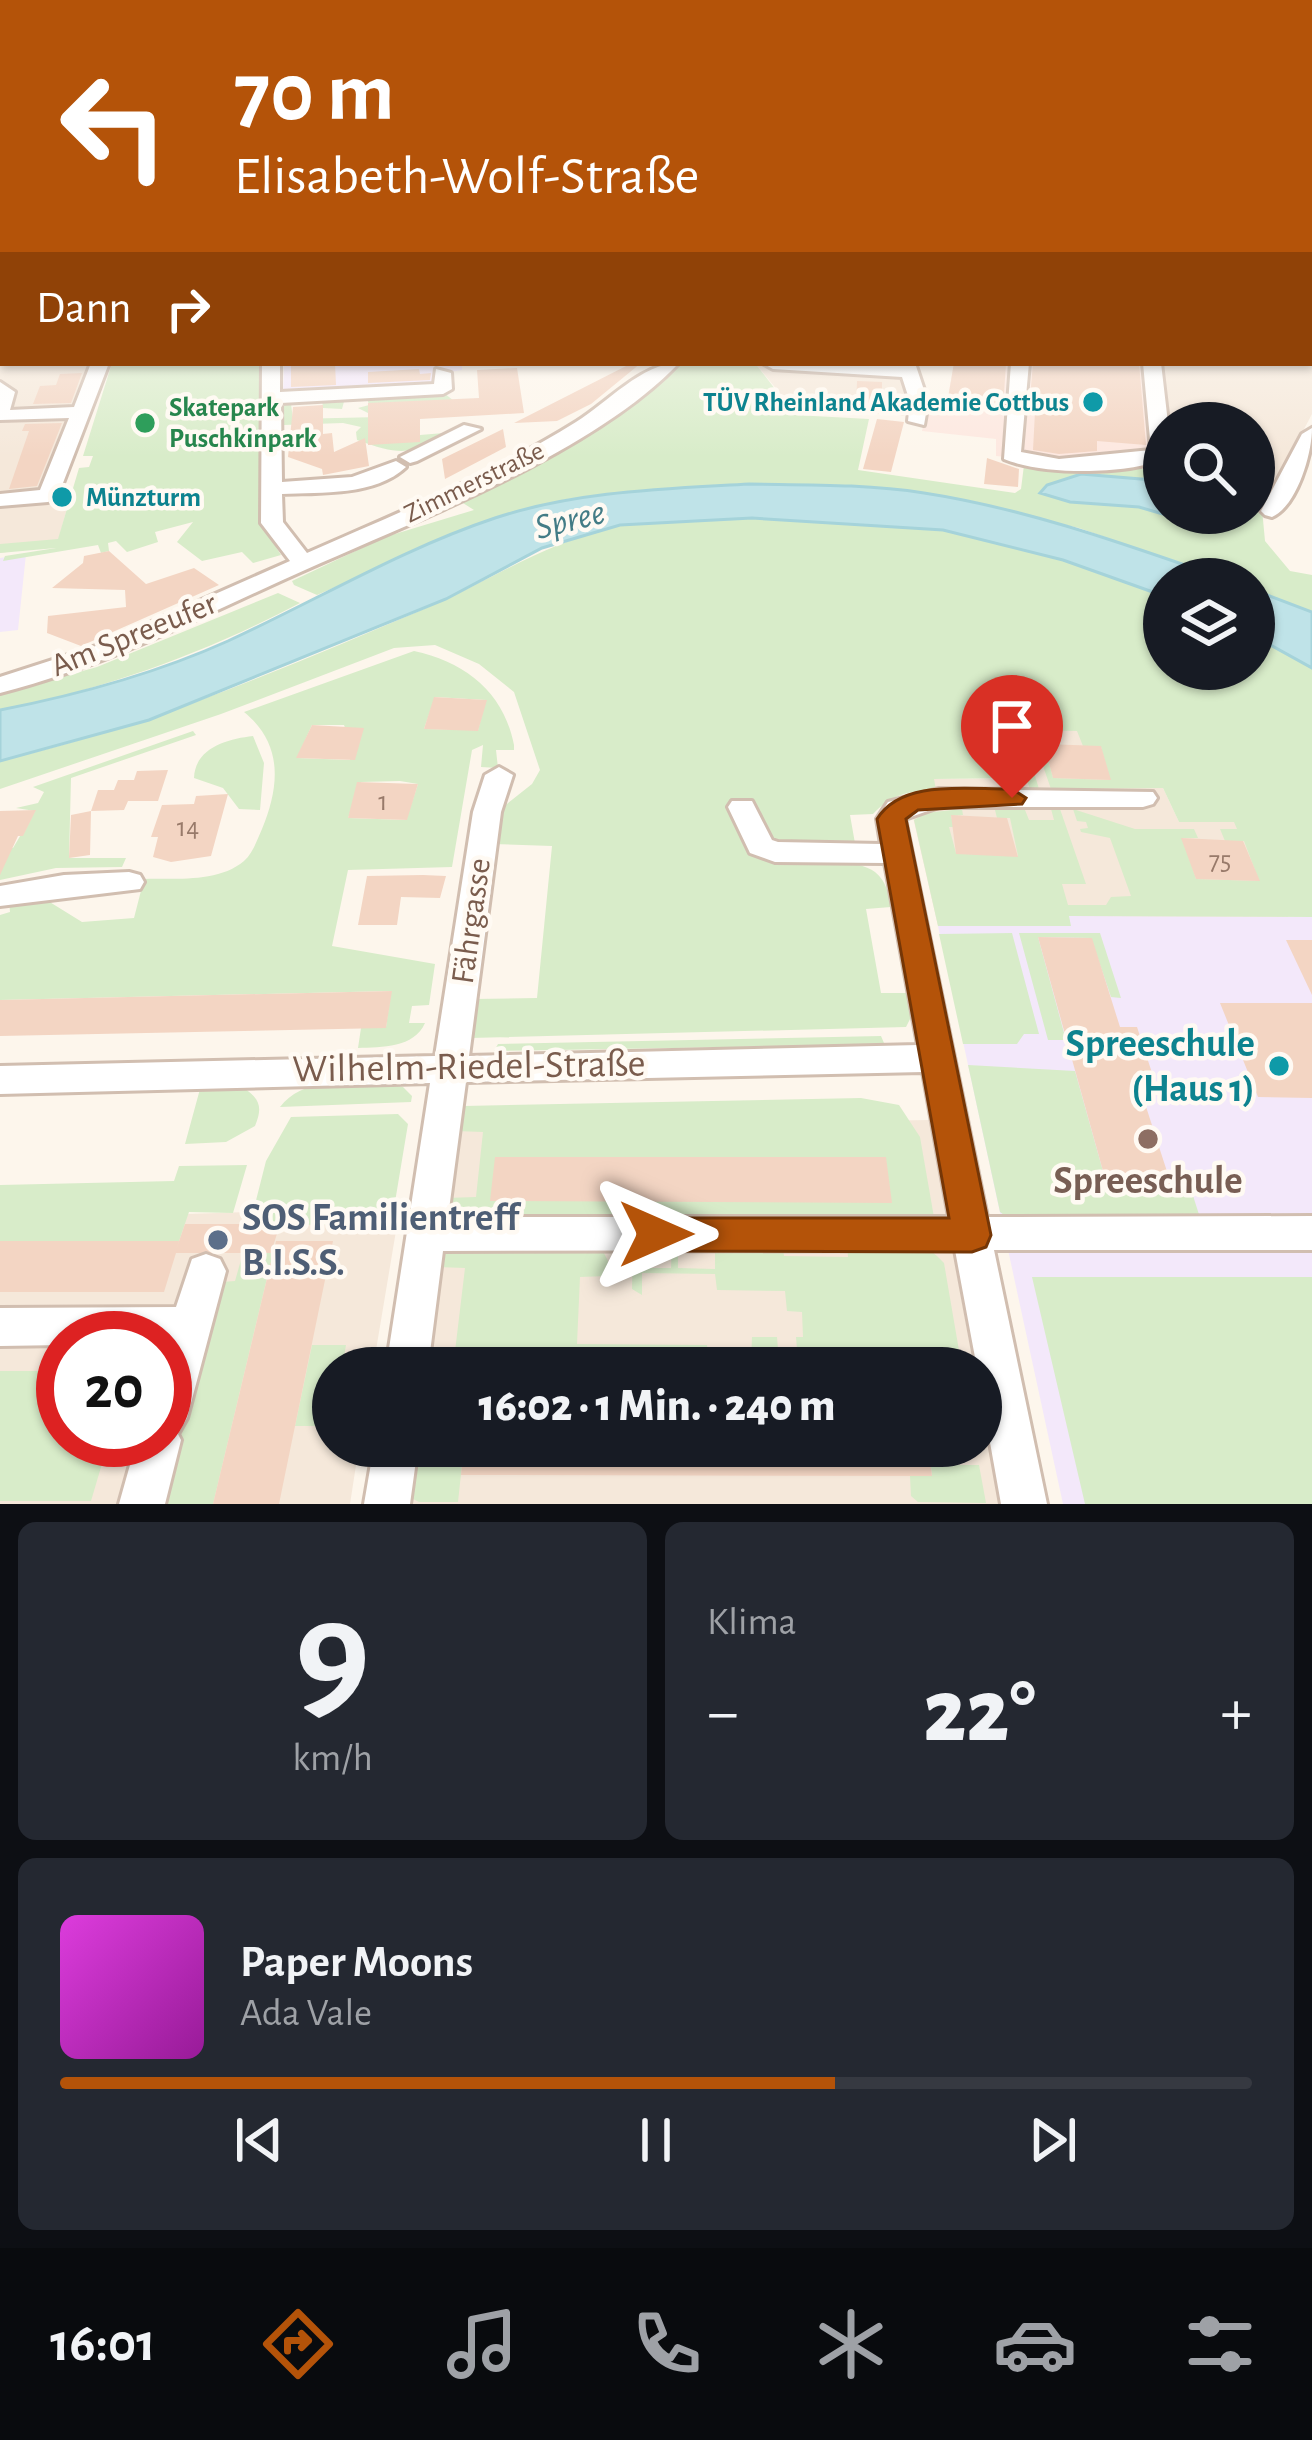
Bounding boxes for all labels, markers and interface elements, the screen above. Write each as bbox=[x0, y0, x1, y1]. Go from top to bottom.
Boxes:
icon: left bbox=[36, 48, 192, 204]
text: 70 m bbox=[234, 52, 395, 136]
text: Elisabeth-Wolf-Straße bbox=[234, 150, 699, 204]
icon: right bbox=[155, 276, 221, 342]
text: Dann bbox=[36, 286, 131, 331]
place label: TÜV Rheinland Akademie Cottbus bbox=[703, 387, 1069, 416]
marker: TÜV Rheinland Akademie Cottbus bbox=[1080, 389, 1106, 415]
place label: Skatepark Puschkinpark bbox=[169, 394, 318, 452]
map controls bbox=[1143, 402, 1275, 690]
button: search bbox=[1143, 402, 1275, 534]
marker: Skatepark Puschkinpark bbox=[132, 410, 158, 436]
street label: Zimmerstraße bbox=[400, 437, 548, 527]
marker: Münzturm bbox=[49, 484, 75, 510]
place label: Münzturm bbox=[86, 484, 201, 511]
water label: Spree bbox=[531, 494, 609, 546]
button: layers bbox=[1143, 558, 1275, 690]
street label: Am Spreeufer bbox=[46, 587, 222, 683]
pin bbox=[961, 675, 1063, 798]
icon: arrive bbox=[979, 693, 1045, 759]
house number: 1 bbox=[378, 788, 388, 815]
house number: 14 bbox=[177, 814, 199, 841]
house number: 75 bbox=[1209, 847, 1231, 874]
street label: Fährgasse bbox=[447, 856, 497, 986]
place label: Spreeschule (Haus 1) bbox=[1066, 1025, 1255, 1109]
street label: Wilhelm-Riedel-Straße bbox=[292, 1044, 646, 1090]
marker: Spreeschule (Haus 1) bbox=[1266, 1053, 1292, 1079]
marker: Spreeschule bbox=[1135, 1126, 1161, 1152]
place label: Spreeschule bbox=[1053, 1162, 1243, 1201]
position arrow bbox=[593, 1171, 719, 1297]
place label: SOS Familientreff B.I.S.S. bbox=[242, 1199, 522, 1283]
marker: SOS Familientreff B.I.S.S. bbox=[205, 1227, 231, 1253]
speed limit sign: 20 bbox=[36, 1311, 192, 1467]
text: 16:02 · 1 Min. · 240 m bbox=[479, 1384, 835, 1429]
text: 9 bbox=[295, 1579, 370, 1735]
text: Klima bbox=[707, 1603, 797, 1642]
text: 22° bbox=[923, 1668, 1036, 1758]
text: − bbox=[707, 1680, 739, 1746]
text: + bbox=[1220, 1680, 1252, 1746]
text: km/h bbox=[292, 1739, 373, 1778]
text: Paper Moons bbox=[240, 1940, 473, 1985]
text: Ada Vale bbox=[240, 1994, 372, 2033]
icon: previous bbox=[226, 2107, 292, 2173]
icon: pause bbox=[623, 2107, 689, 2173]
icon: next bbox=[1020, 2107, 1086, 2173]
icon: directions bbox=[256, 2302, 340, 2386]
icon: music bbox=[440, 2302, 524, 2386]
icon: phone bbox=[625, 2302, 709, 2386]
icon: climate bbox=[809, 2302, 893, 2386]
icon: car bbox=[993, 2302, 1077, 2386]
icon: filters bbox=[1178, 2302, 1262, 2386]
text: 16:01 bbox=[50, 2317, 156, 2371]

